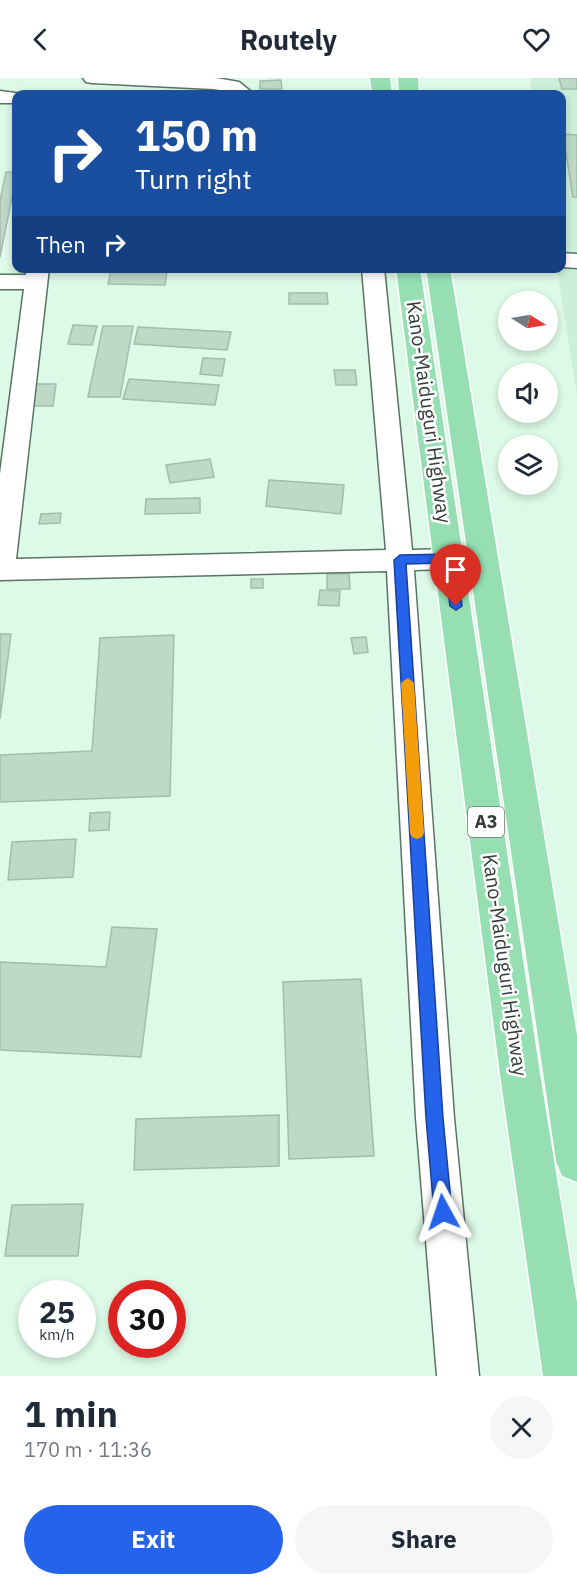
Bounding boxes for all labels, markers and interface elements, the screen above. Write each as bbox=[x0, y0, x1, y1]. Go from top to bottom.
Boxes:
text: Routely bbox=[240, 22, 337, 57]
icon: back bbox=[24, 23, 57, 56]
icon: heart bbox=[520, 23, 553, 56]
text: 150 m bbox=[135, 108, 258, 163]
icon: right bbox=[36, 114, 114, 192]
text: Turn right bbox=[135, 161, 252, 196]
icon: right bbox=[98, 228, 131, 261]
text: Then bbox=[36, 230, 86, 259]
north arrow bbox=[498, 291, 558, 351]
map controls bbox=[498, 291, 558, 495]
street label: Kano-Maiduguri Highway bbox=[401, 299, 458, 525]
button: sound bbox=[498, 363, 558, 423]
button: layers bbox=[498, 435, 558, 495]
pin bbox=[430, 544, 481, 606]
icon: arrive bbox=[439, 553, 472, 586]
road number: A3 bbox=[468, 807, 504, 837]
street label: Kano-Maiduguri Highway bbox=[477, 852, 534, 1078]
position arrow bbox=[411, 1180, 475, 1244]
speed limit sign: 30 bbox=[108, 1280, 186, 1358]
text: 25 bbox=[39, 1292, 75, 1331]
text: km/h bbox=[39, 1325, 75, 1344]
text: 1 min bbox=[24, 1390, 118, 1437]
button: close bbox=[490, 1396, 553, 1459]
text: 170 m · 11:36 bbox=[24, 1436, 152, 1463]
button: Exit bbox=[24, 1505, 283, 1574]
button: Share bbox=[295, 1505, 553, 1574]

